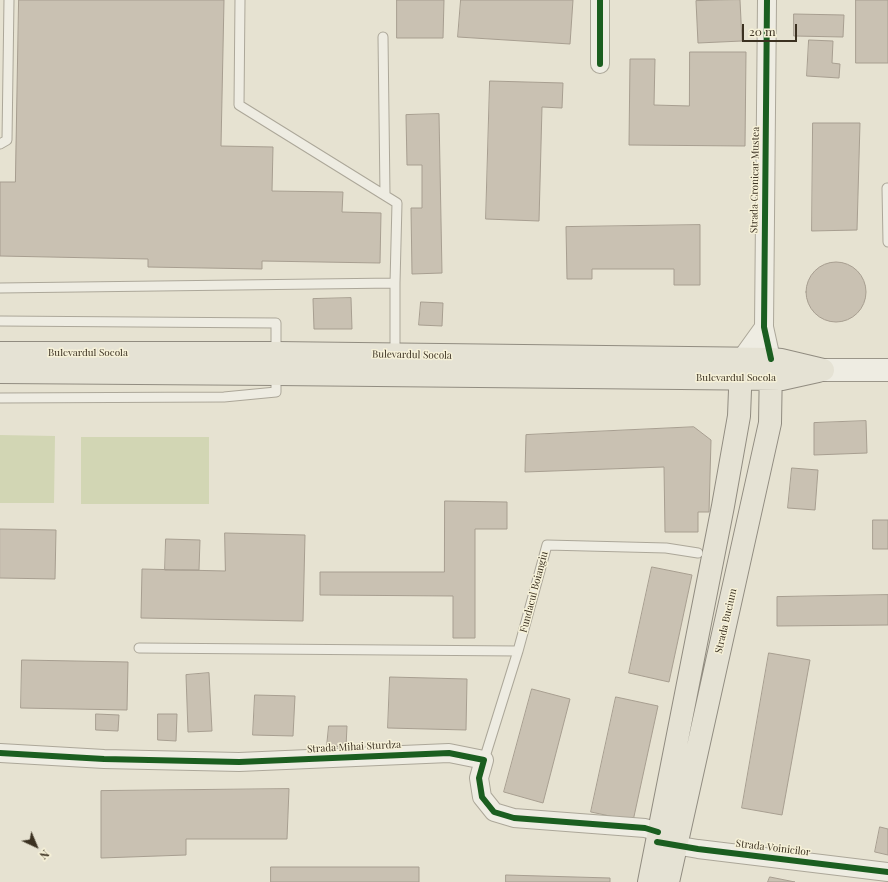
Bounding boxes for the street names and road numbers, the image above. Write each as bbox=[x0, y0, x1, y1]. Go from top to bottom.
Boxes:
street label: Strada Cronicar Mustea bbox=[748, 127, 762, 233]
street label: Bulevardul Socola bbox=[48, 347, 128, 359]
street label: Bulevardul Socola bbox=[372, 348, 452, 362]
street label: Bulevardul Socola bbox=[696, 372, 776, 384]
street label: Fundacul Boiangiu bbox=[517, 550, 551, 634]
street label: Strada Bucium bbox=[713, 587, 739, 655]
street label: Strada Mihai Sturdza bbox=[307, 739, 401, 755]
street label: Strada Voinicilor bbox=[735, 837, 811, 859]

